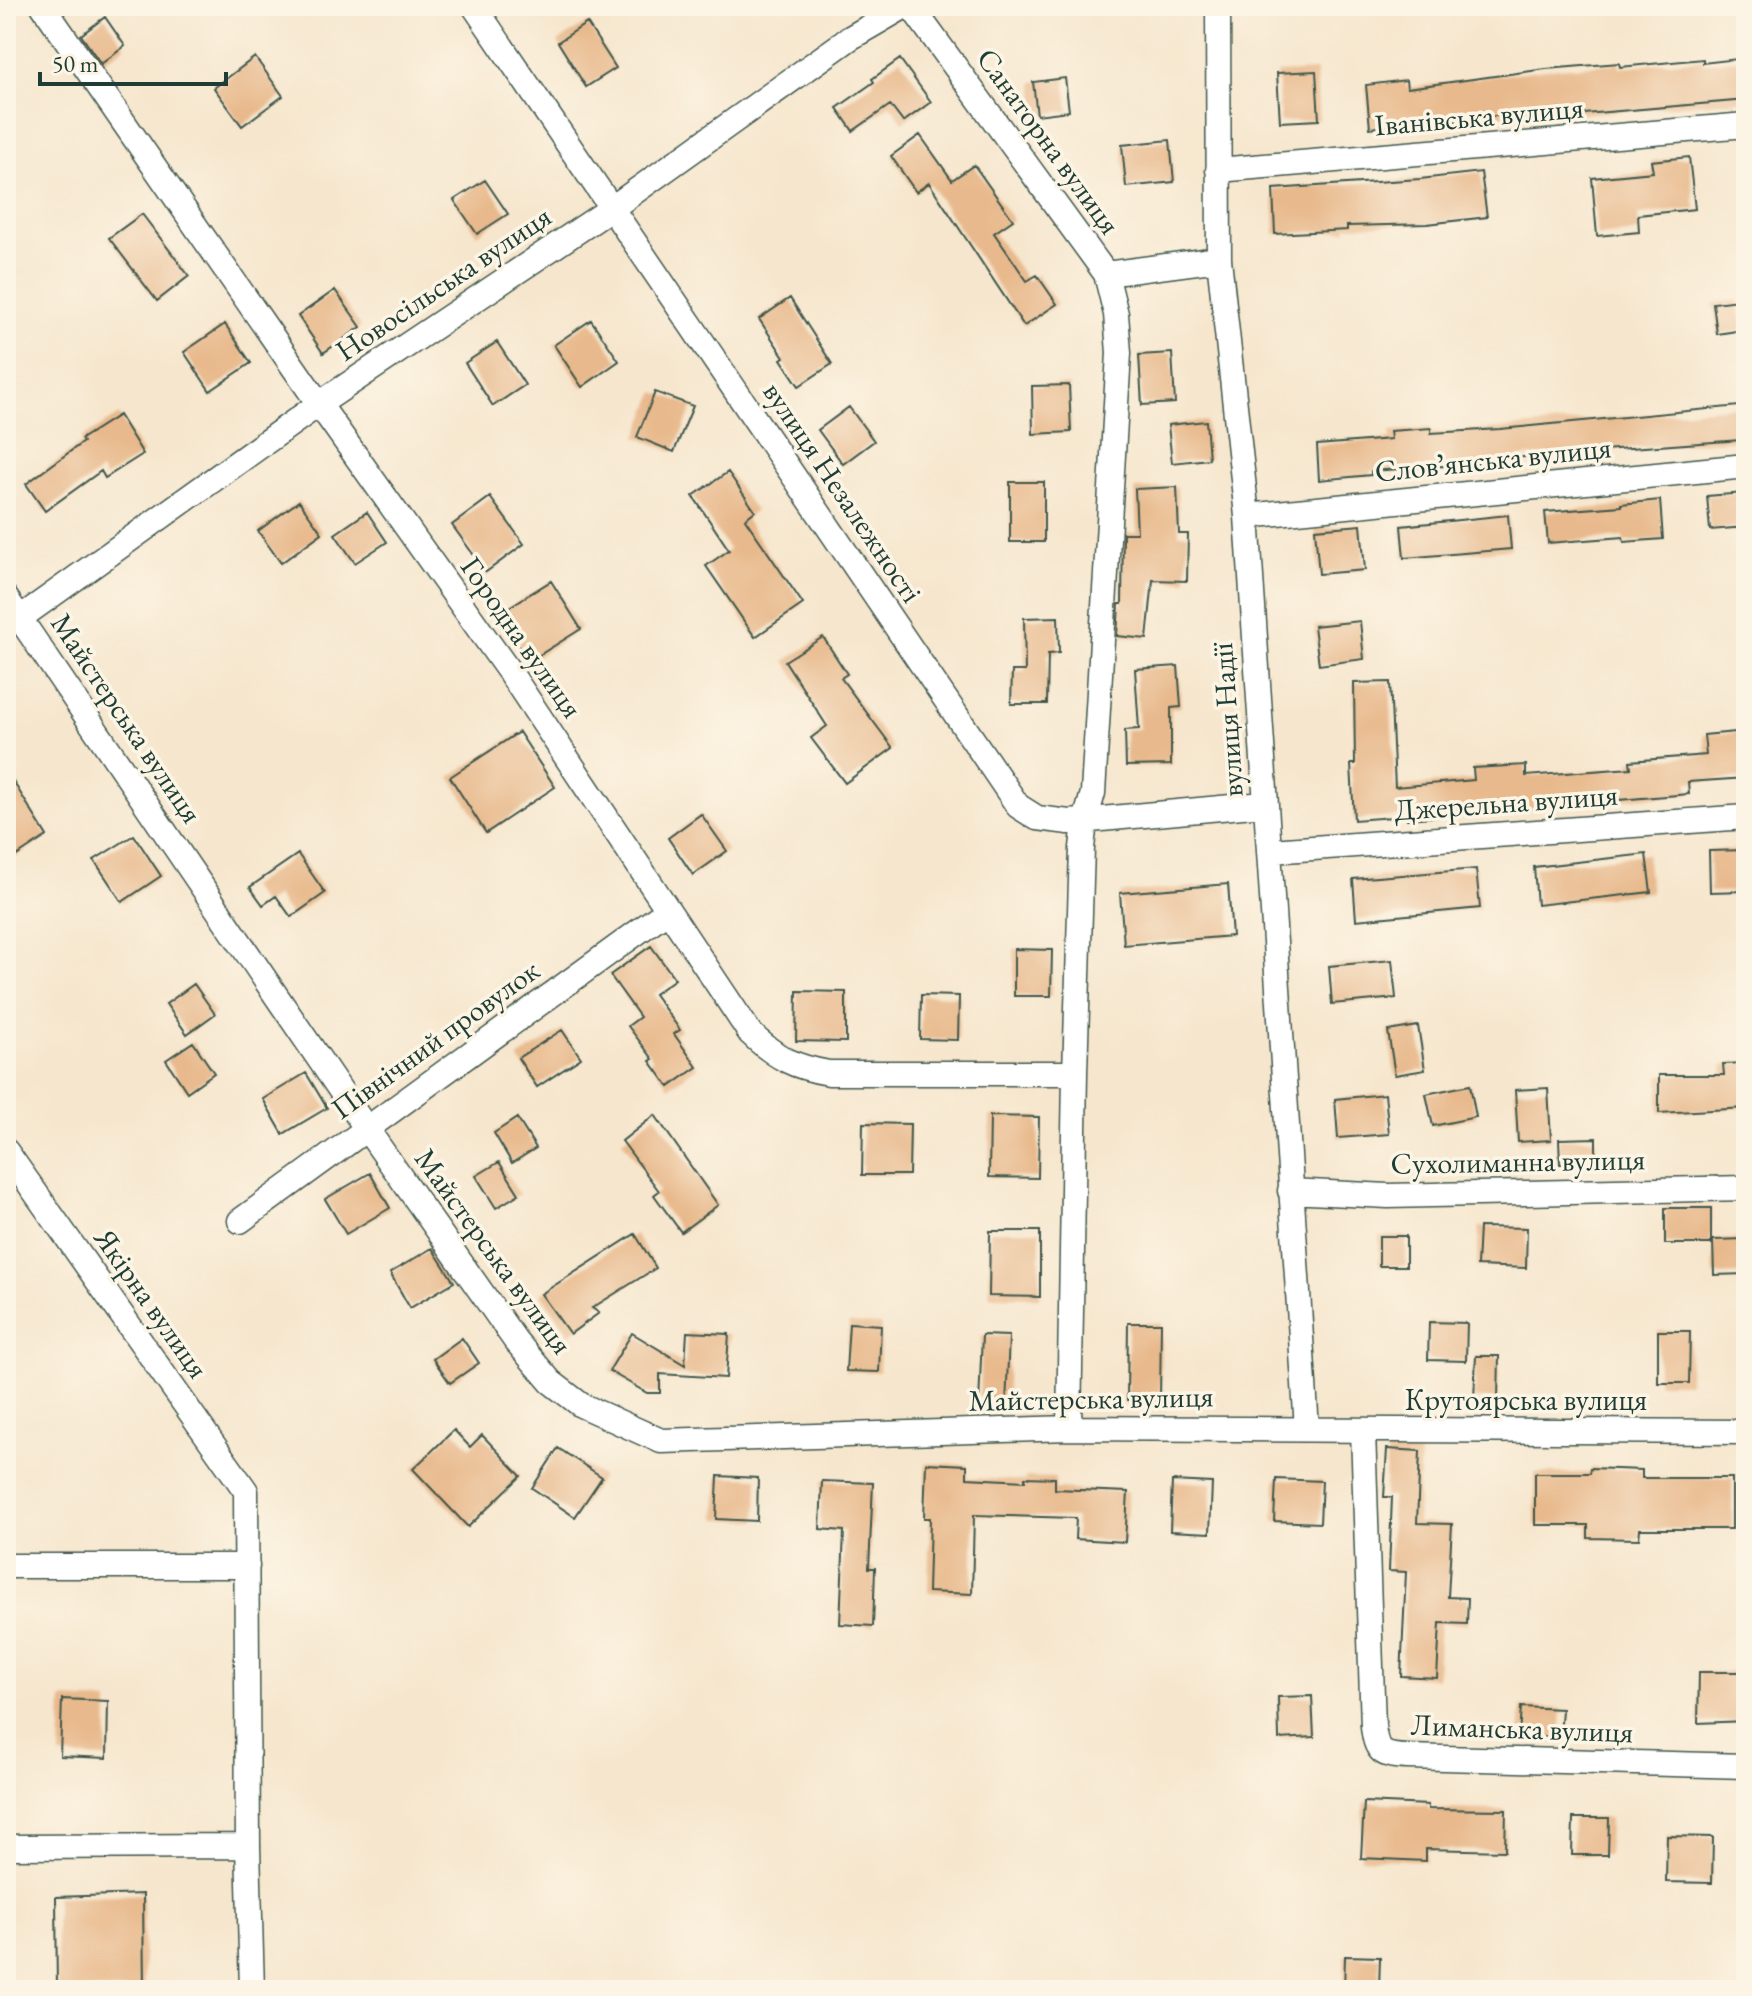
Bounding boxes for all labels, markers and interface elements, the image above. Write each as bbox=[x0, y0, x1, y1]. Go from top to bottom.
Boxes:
scale bar bbox=[40, 36, 226, 86]
street label: Санаторна вулиця bbox=[968, 40, 1130, 242]
text: 50 m bbox=[52, 48, 99, 79]
street label: Іванівська вулиця bbox=[1373, 87, 1585, 145]
street label: Новосільська вулиця bbox=[328, 196, 558, 370]
street label: вулиця Незалежності bbox=[755, 374, 931, 610]
street label: Словʼянська вулиця bbox=[1373, 427, 1613, 491]
street label: Городна вулиця bbox=[452, 549, 592, 725]
street label: Майстерська вулиця bbox=[42, 606, 212, 830]
street label: вулиця Надії bbox=[1202, 641, 1252, 798]
street label: Джерельна вулиця bbox=[1393, 775, 1619, 829]
street label: Північний провулок bbox=[323, 950, 547, 1128]
street label: Сухолиманна вулиця bbox=[1390, 1139, 1646, 1183]
street label: Майстерська вулиця bbox=[406, 1140, 582, 1362]
street label: Якірна вулиця bbox=[85, 1219, 218, 1386]
street label: Майстерська вулиця bbox=[968, 1376, 1214, 1420]
street label: Крутоярська вулиця bbox=[1405, 1380, 1647, 1419]
street label: Лиманська вулиця bbox=[1410, 1705, 1634, 1751]

